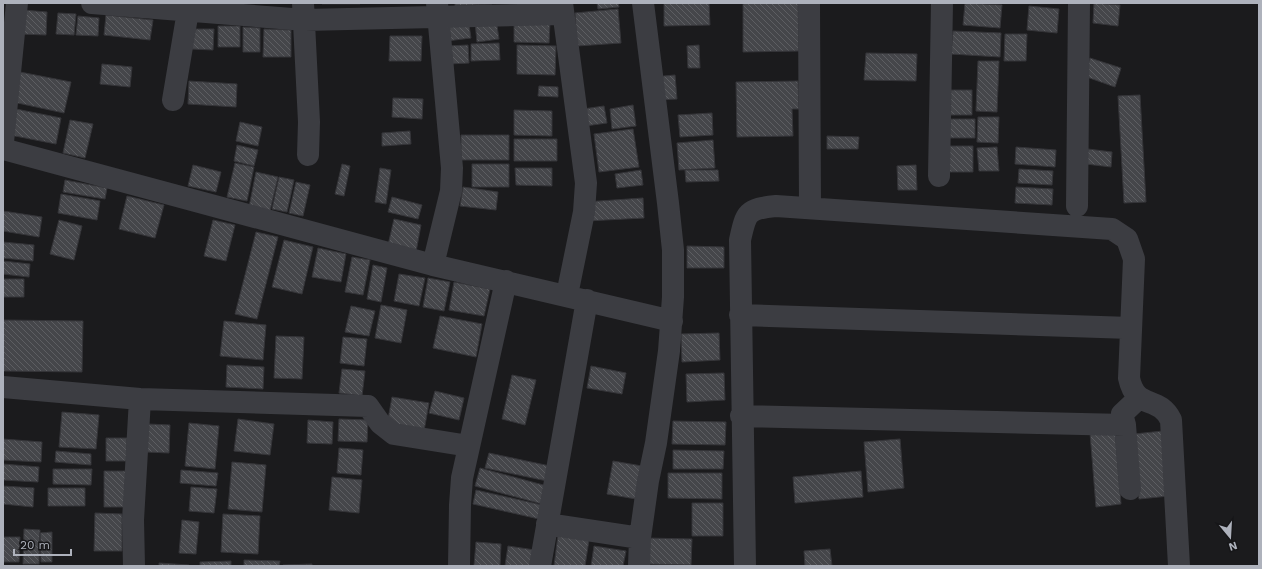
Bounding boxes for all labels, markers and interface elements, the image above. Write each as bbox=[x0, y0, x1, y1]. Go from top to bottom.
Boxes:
north arrow bbox=[1210, 517, 1250, 557]
scale bar bbox=[14, 531, 71, 557]
text: 20 m bbox=[20, 538, 50, 552]
text: N bbox=[1227, 539, 1239, 553]

